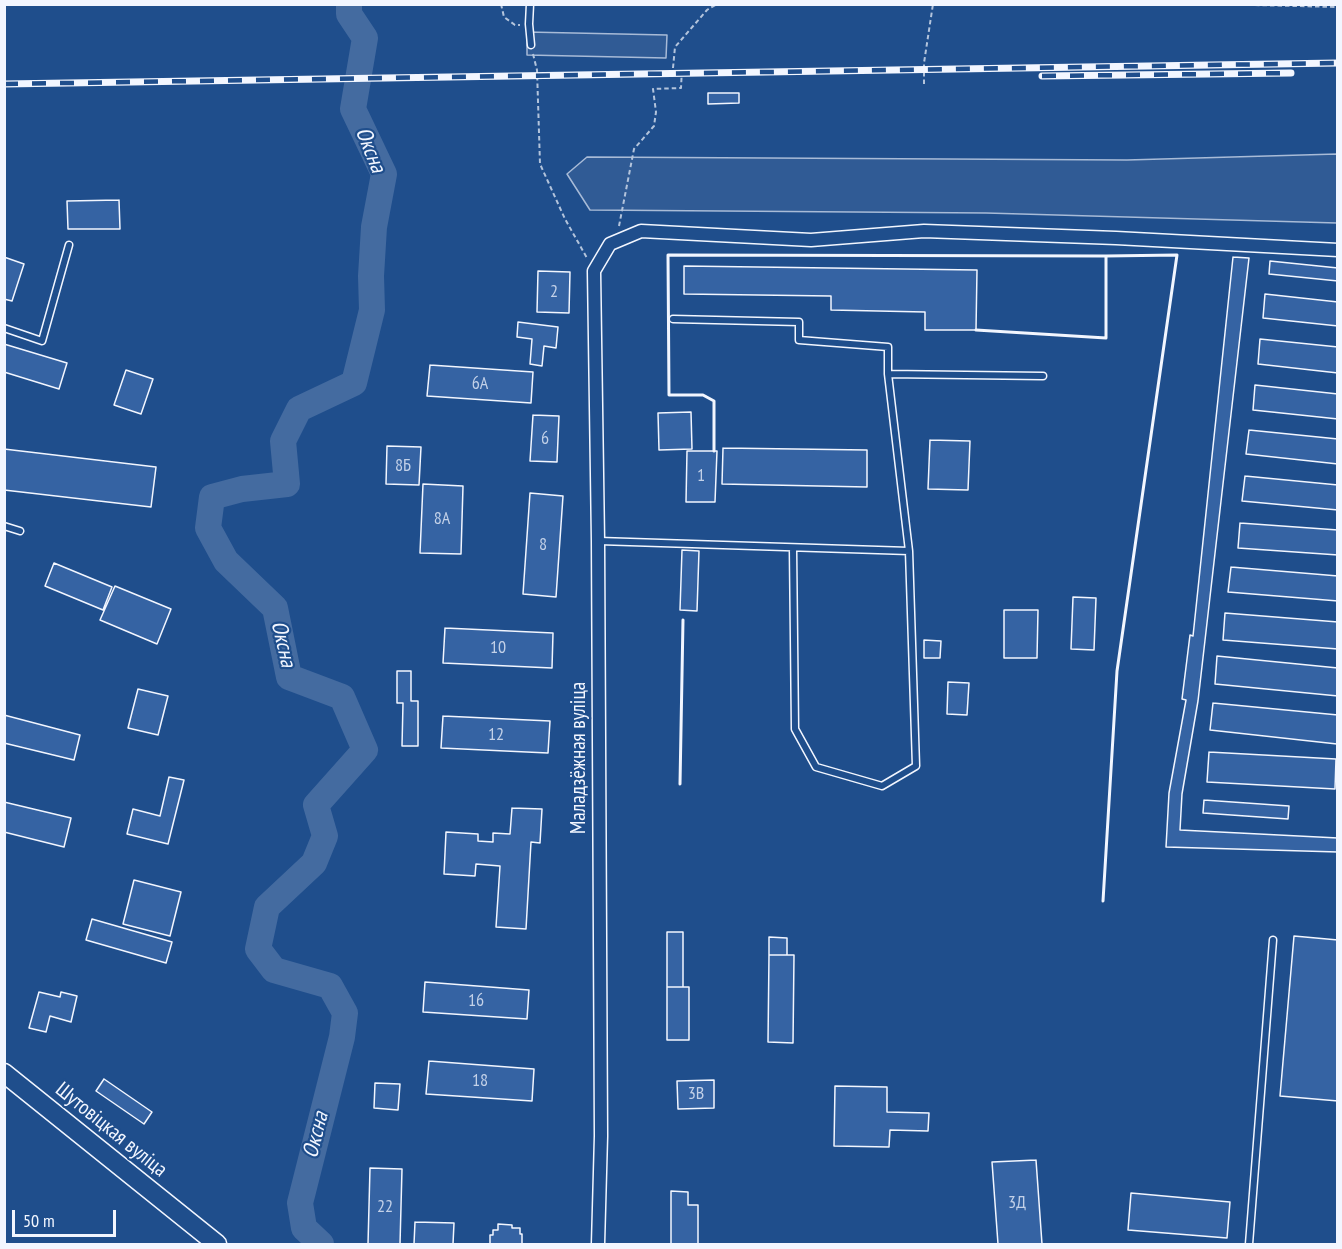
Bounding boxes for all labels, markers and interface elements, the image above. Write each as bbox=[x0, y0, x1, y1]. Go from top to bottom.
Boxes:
water label: Оксна bbox=[349, 123, 391, 177]
house number: 2 bbox=[550, 281, 558, 303]
house number: 6А bbox=[472, 373, 488, 395]
house number: 6 bbox=[541, 428, 549, 450]
house number: 8Б bbox=[395, 455, 411, 477]
house number: 1 bbox=[697, 465, 705, 487]
house number: 8А bbox=[434, 508, 450, 530]
house number: 8 bbox=[539, 534, 547, 556]
water label: Оксна bbox=[265, 618, 301, 670]
house number: 10 bbox=[490, 637, 506, 659]
street label: Маладзёжная вуліца bbox=[566, 682, 592, 834]
house number: 12 bbox=[488, 724, 504, 746]
house number: 16 bbox=[468, 990, 484, 1012]
house number: 18 bbox=[472, 1070, 488, 1092]
street label: Шутовіцкая вуліца bbox=[50, 1077, 172, 1183]
house number: 3В bbox=[688, 1083, 704, 1105]
water label: Оксна bbox=[298, 1109, 334, 1161]
house number: 3Д bbox=[1008, 1192, 1026, 1214]
house number: 22 bbox=[377, 1196, 393, 1218]
scale bar bbox=[15, 1198, 118, 1236]
text: 50 m bbox=[23, 1209, 55, 1232]

